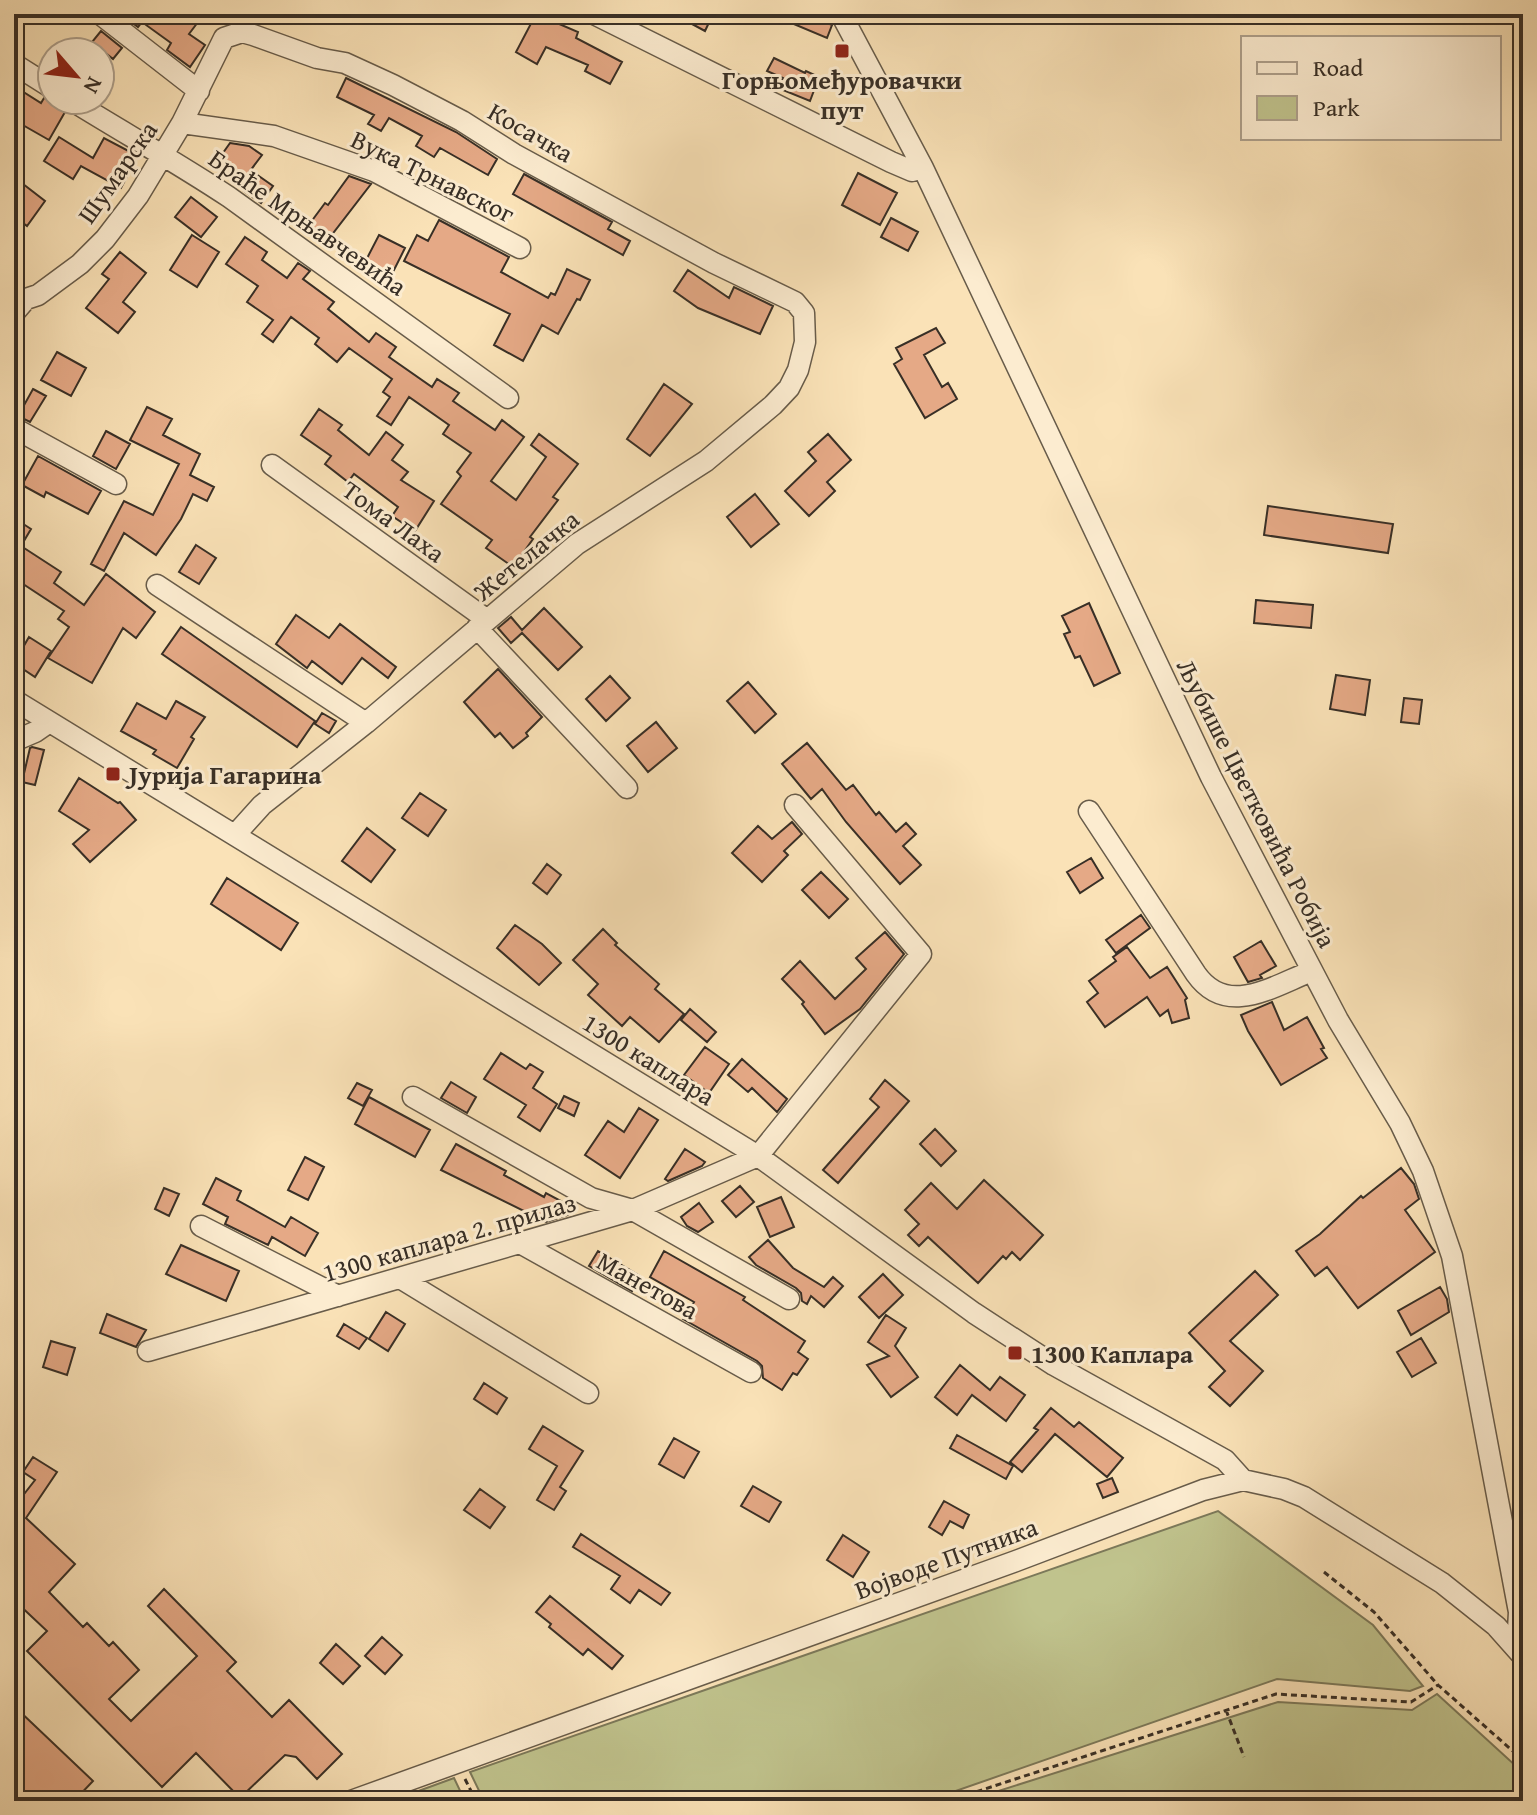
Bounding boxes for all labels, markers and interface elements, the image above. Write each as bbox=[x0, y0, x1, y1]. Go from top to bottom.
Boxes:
north arrow bbox=[36, 36, 116, 116]
legend bbox=[1241, 36, 1501, 140]
marker: Горњомеђуровачки пут bbox=[833, 42, 851, 60]
text: Road bbox=[1313, 50, 1363, 85]
place label: Горњомеђуровачки пут bbox=[722, 60, 962, 129]
text: N bbox=[76, 71, 111, 100]
text: Park bbox=[1313, 90, 1360, 125]
street label: Косачка bbox=[481, 92, 582, 172]
street label: Шумарска bbox=[67, 112, 167, 231]
street label: Вука Трнавског bbox=[345, 119, 521, 233]
street label: Браће Мрњавчевића bbox=[201, 139, 416, 305]
street label: Тома Лаха bbox=[334, 470, 454, 572]
street label: Жетелачка bbox=[464, 500, 588, 611]
street label: Љубише Цветковића Робија bbox=[1167, 652, 1347, 955]
place label: Јурија Гагарина bbox=[125, 755, 322, 794]
marker: Јурија Гагарина bbox=[104, 765, 122, 783]
street label: 1300 каплара bbox=[575, 1003, 723, 1115]
street label: 1300 каплара 2. прилаз bbox=[318, 1182, 580, 1292]
street label: Манетова bbox=[590, 1241, 707, 1329]
place label: 1300 Каплара bbox=[1031, 1334, 1194, 1373]
marker: 1300 Каплара bbox=[1006, 1344, 1024, 1362]
street label: Војводе Путника bbox=[849, 1507, 1043, 1609]

